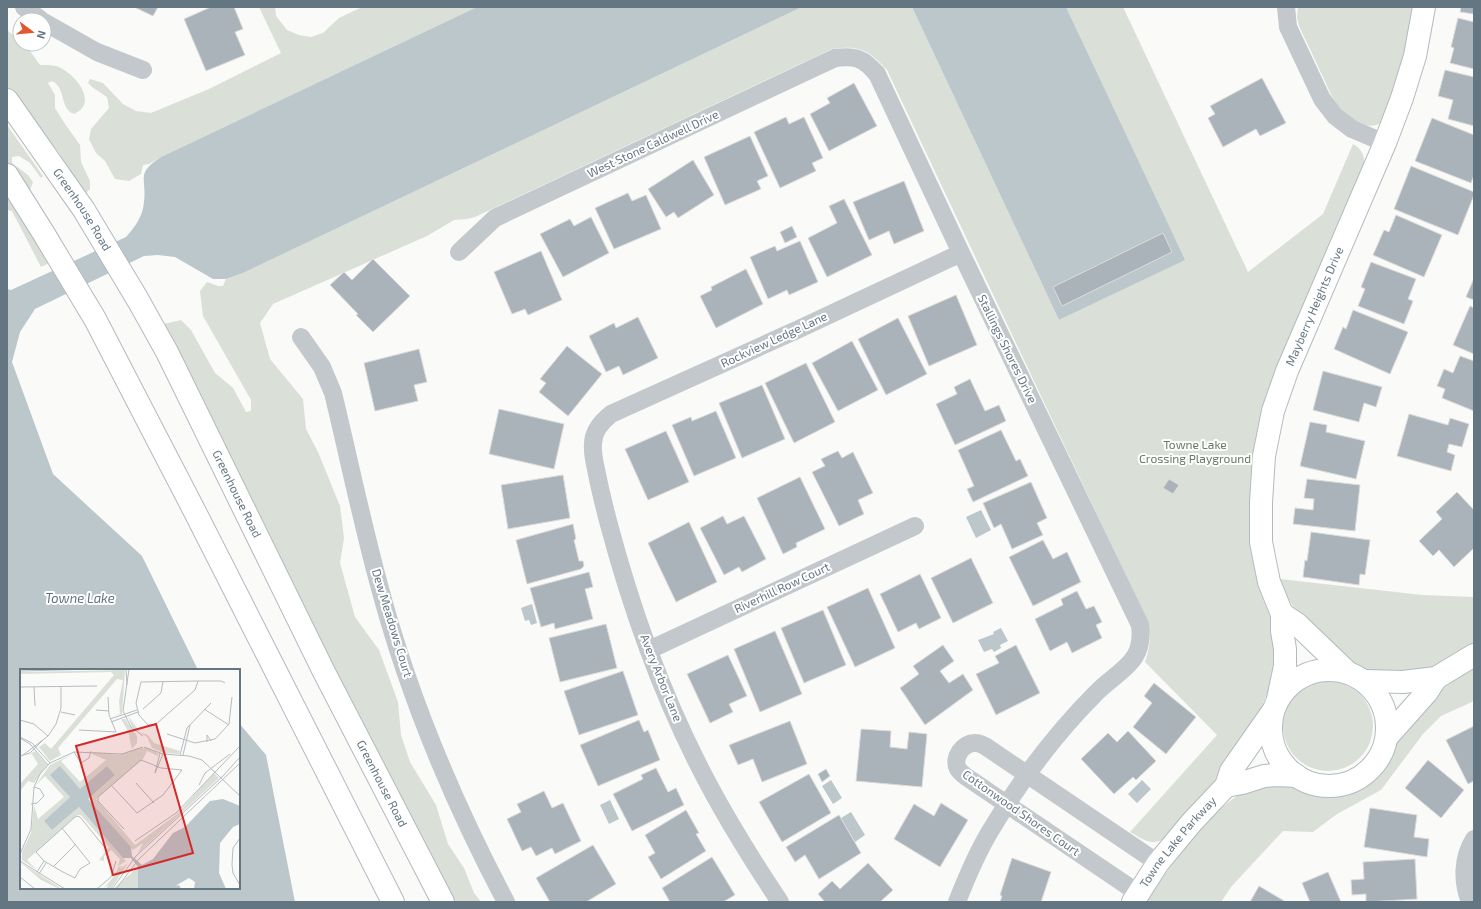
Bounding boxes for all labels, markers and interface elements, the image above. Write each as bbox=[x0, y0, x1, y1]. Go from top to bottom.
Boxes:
north arrow bbox=[12, 12, 52, 52]
text: N bbox=[35, 29, 49, 41]
street label: West Stone Caldwell Drive bbox=[585, 106, 720, 180]
street label: Greenhouse Road bbox=[51, 165, 115, 253]
street label: Mayberry Heights Drive bbox=[1282, 244, 1346, 368]
street label: Stallings Shores Drive bbox=[975, 292, 1040, 405]
street label: Rockview Ledge Lane bbox=[718, 308, 829, 370]
park label: Towne Lake Crossing Playground bbox=[1139, 437, 1251, 465]
street label: Greenhouse Road bbox=[210, 448, 265, 540]
street label: Riverhill Row Court bbox=[732, 559, 832, 615]
street label: Dew Meadows Court bbox=[370, 567, 416, 679]
water label: Towne Lake bbox=[45, 590, 115, 606]
street label: Avery Arbor Lane bbox=[638, 632, 686, 723]
inset map bbox=[20, 669, 240, 889]
street label: Greenhouse Road bbox=[354, 738, 411, 829]
street label: Cottonwood Shores Court bbox=[960, 766, 1083, 858]
street label: Towne Lake Parkway bbox=[1136, 793, 1219, 890]

